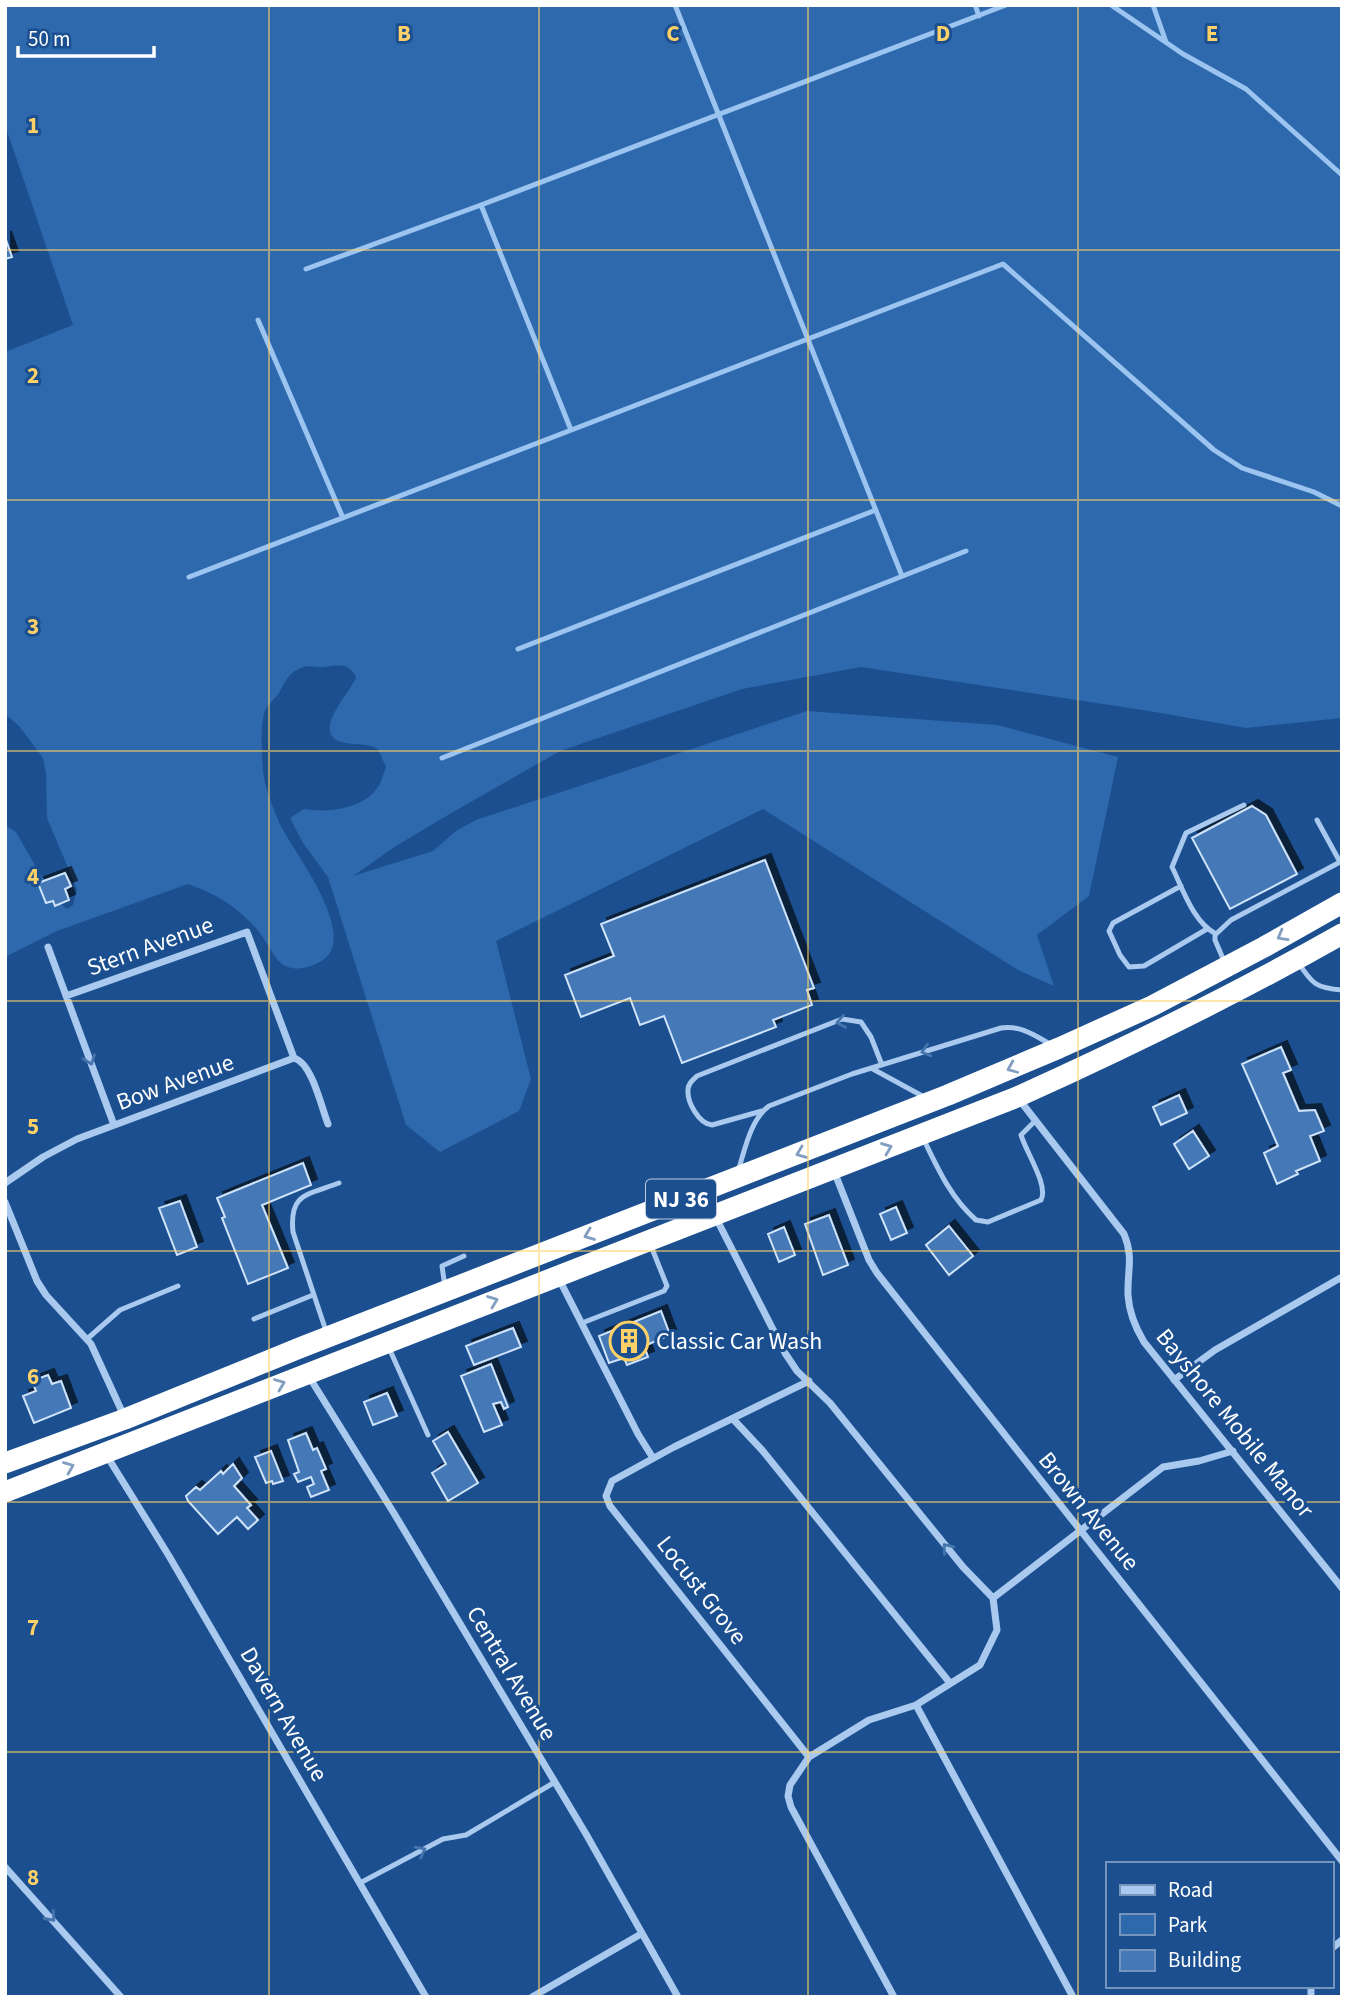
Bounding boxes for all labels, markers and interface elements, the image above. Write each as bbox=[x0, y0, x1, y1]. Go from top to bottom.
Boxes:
scale bar bbox=[18, 14, 154, 58]
text: B bbox=[397, 17, 411, 50]
text: C bbox=[666, 17, 680, 50]
text: D bbox=[936, 17, 950, 50]
text: E bbox=[1206, 17, 1218, 50]
text: 50 m bbox=[28, 24, 70, 54]
text: 1 bbox=[27, 109, 39, 142]
text: 2 bbox=[27, 359, 39, 392]
text: 3 bbox=[27, 610, 39, 643]
text: 4 bbox=[27, 860, 39, 893]
street label: Stern Avenue bbox=[82, 907, 218, 986]
one-way arrow bbox=[1277, 928, 1290, 941]
one-way arrow bbox=[836, 1013, 848, 1028]
one-way arrow bbox=[920, 1043, 932, 1058]
street label: Bow Avenue bbox=[111, 1045, 239, 1120]
one-way arrow bbox=[82, 1054, 96, 1066]
one-way arrow bbox=[1007, 1060, 1019, 1074]
text: 5 bbox=[27, 1110, 39, 1143]
one-way arrow bbox=[881, 1142, 893, 1156]
one-way arrow bbox=[795, 1144, 807, 1158]
road number: NJ 36 bbox=[646, 1180, 716, 1218]
one-way arrow bbox=[583, 1227, 595, 1241]
one-way arrow bbox=[486, 1296, 498, 1310]
building icon: Classic Car Wash bbox=[608, 1320, 650, 1362]
street label: Bayshore Mobile Manor bbox=[1147, 1321, 1323, 1526]
place label: Classic Car Wash bbox=[656, 1324, 822, 1359]
text: 6 bbox=[27, 1360, 39, 1393]
one-way arrow bbox=[274, 1378, 286, 1392]
street label: Brown Avenue bbox=[1030, 1444, 1148, 1578]
one-way arrow bbox=[62, 1461, 74, 1475]
street label: Locust Grove bbox=[648, 1528, 755, 1652]
one-way arrow bbox=[943, 1543, 956, 1555]
street label: Central Avenue bbox=[458, 1599, 566, 1747]
text: 7 bbox=[27, 1611, 39, 1644]
street label: Davern Avenue bbox=[231, 1641, 336, 1788]
one-way arrow bbox=[413, 1846, 426, 1859]
text: 8 bbox=[27, 1861, 39, 1894]
legend bbox=[1106, 1862, 1333, 1988]
text: Road bbox=[1168, 1875, 1213, 1905]
one-way arrow bbox=[43, 1909, 55, 1922]
text: Park bbox=[1168, 1910, 1208, 1940]
text: Building bbox=[1168, 1945, 1242, 1975]

